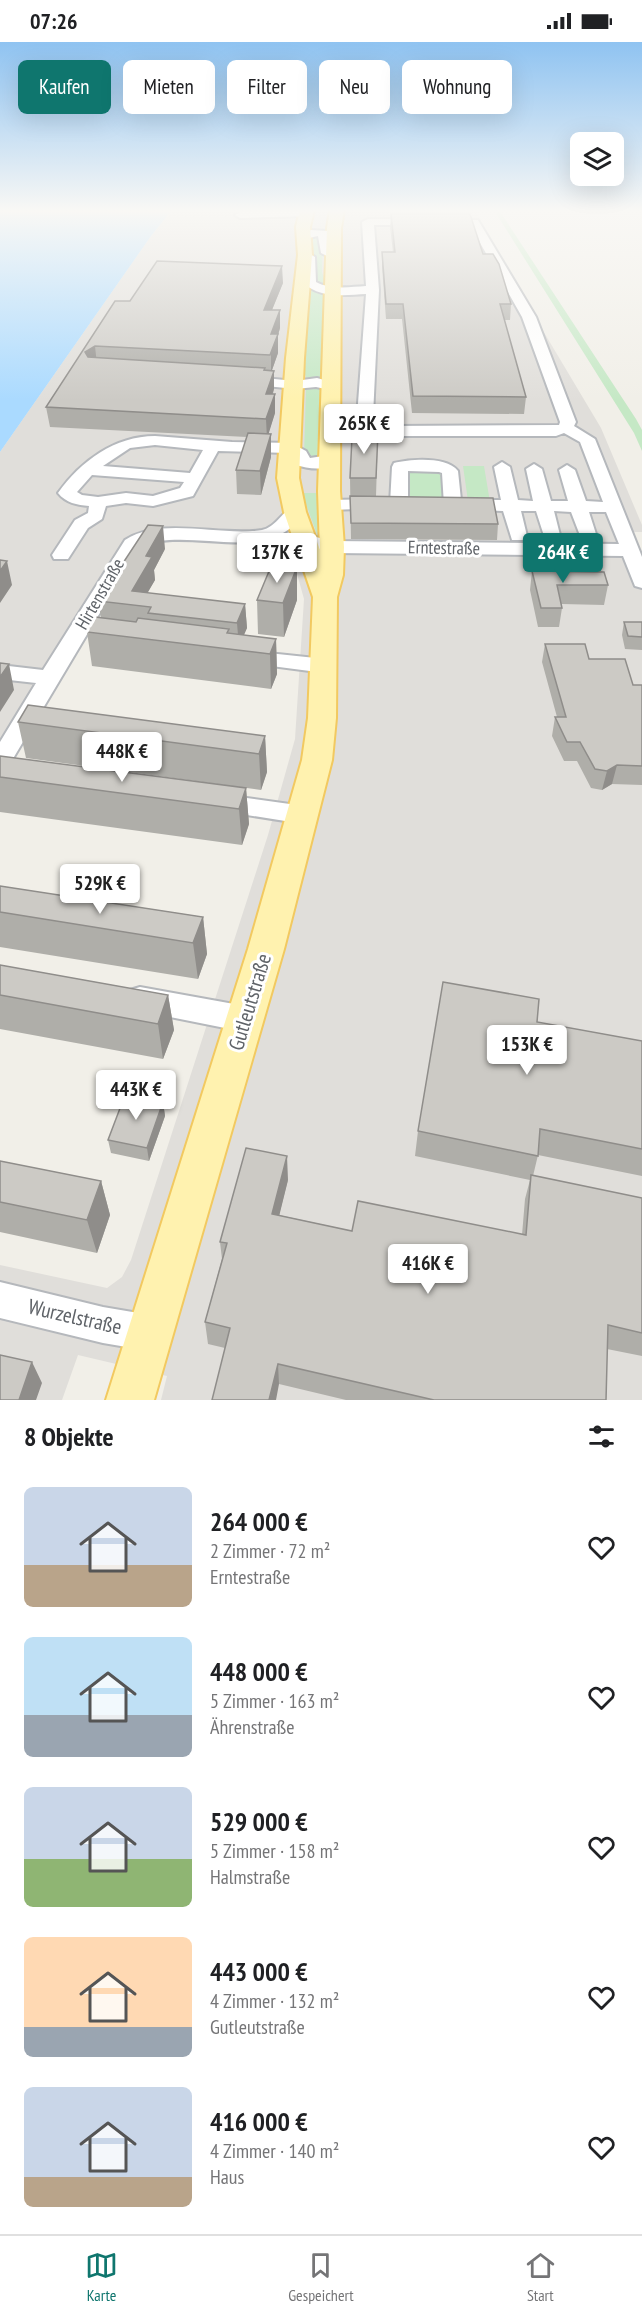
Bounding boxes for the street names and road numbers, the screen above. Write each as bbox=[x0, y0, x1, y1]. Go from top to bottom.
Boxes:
street label: Erntestraße bbox=[408, 535, 480, 560]
street label: Hirtenstraße bbox=[70, 554, 129, 633]
street label: Gutleutstraße bbox=[222, 950, 277, 1053]
street label: Wurzelstraße bbox=[26, 1293, 124, 1340]

